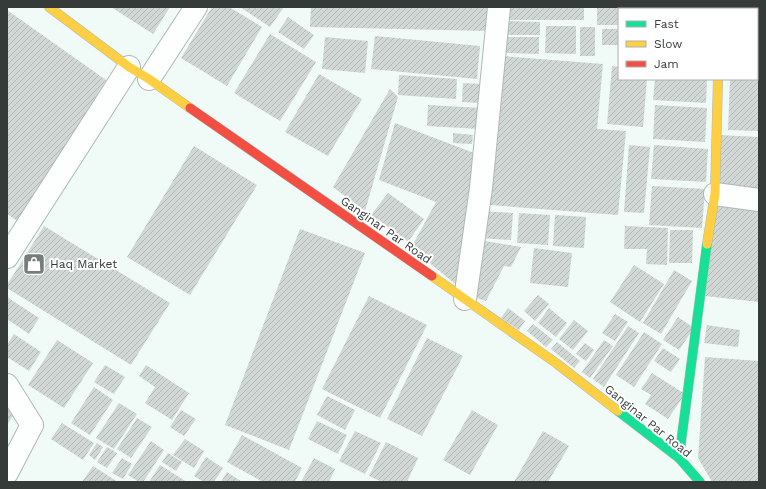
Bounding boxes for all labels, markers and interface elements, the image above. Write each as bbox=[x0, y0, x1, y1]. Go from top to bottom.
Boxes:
legend bbox=[618, 8, 758, 80]
text: Fast bbox=[654, 17, 679, 31]
text: Slow bbox=[654, 37, 682, 51]
text: Jam bbox=[654, 57, 679, 71]
street label: Ganginar Par Road bbox=[338, 193, 434, 267]
shop icon: Haq Market bbox=[21, 251, 47, 277]
place label: Haq Market bbox=[50, 257, 117, 271]
street label: Ganginar Par Road bbox=[602, 382, 694, 460]

